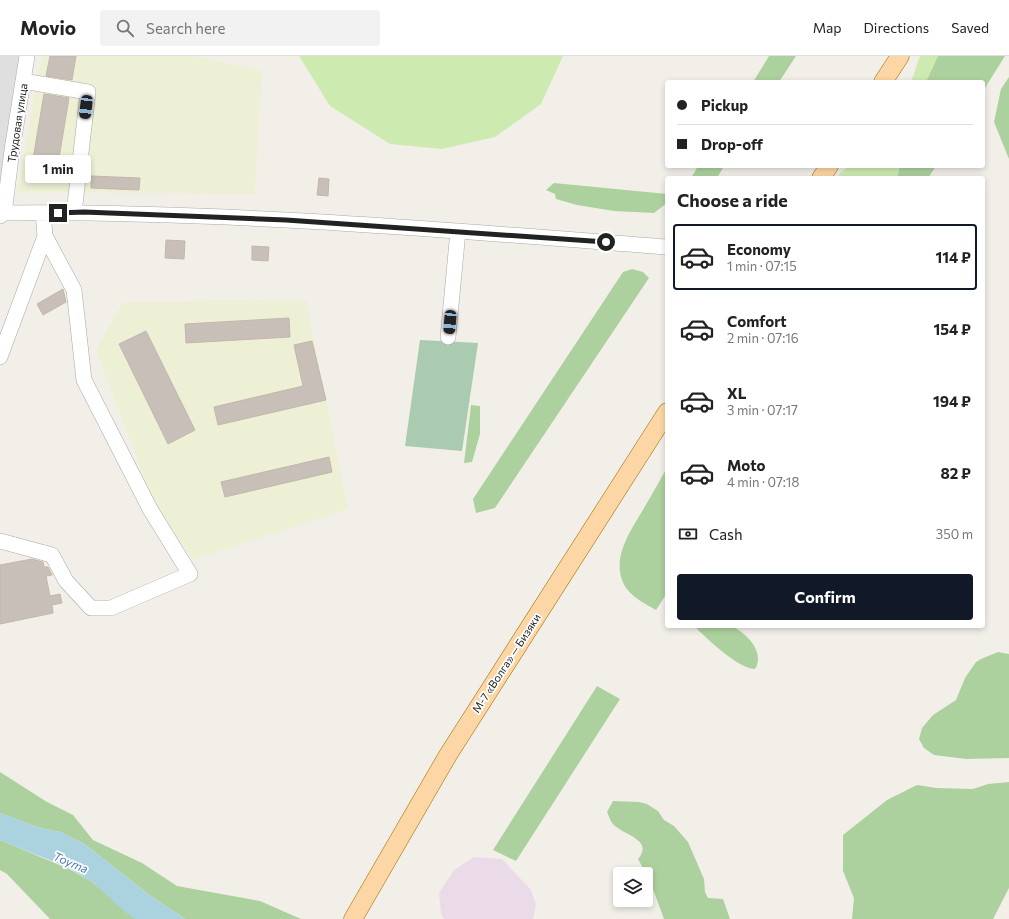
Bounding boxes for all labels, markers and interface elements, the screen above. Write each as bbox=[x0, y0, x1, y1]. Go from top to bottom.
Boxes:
search box bbox=[100, 10, 380, 46]
text: Movio bbox=[20, 16, 76, 39]
icon: search bbox=[114, 17, 136, 39]
text: Search here bbox=[146, 19, 225, 37]
text: Map bbox=[813, 19, 842, 36]
text: Directions bbox=[864, 19, 929, 36]
text: Saved bbox=[951, 19, 989, 36]
street label: Трудовая улица bbox=[4, 82, 30, 164]
car bbox=[79, 94, 93, 120]
text: Pickup bbox=[701, 96, 748, 114]
text: Drop-off bbox=[701, 135, 763, 153]
callout: 1 min bbox=[25, 155, 91, 183]
text: 1 min bbox=[43, 161, 73, 177]
text: Choose a ride bbox=[677, 189, 788, 211]
route end bbox=[49, 204, 67, 222]
route start bbox=[597, 233, 615, 251]
icon: car bbox=[679, 239, 715, 275]
text: Economy bbox=[727, 240, 791, 258]
text: 114 ₽ bbox=[935, 248, 971, 266]
text: 1 min · 07:15 bbox=[727, 258, 797, 274]
car bbox=[443, 310, 457, 334]
icon: car bbox=[679, 311, 715, 347]
text: Comfort bbox=[727, 312, 787, 330]
text: 154 ₽ bbox=[934, 320, 971, 338]
text: 2 min · 07:16 bbox=[727, 330, 799, 346]
icon: car bbox=[679, 383, 715, 419]
text: XL bbox=[727, 384, 746, 402]
text: 194 ₽ bbox=[933, 392, 971, 410]
text: 3 min · 07:17 bbox=[727, 402, 798, 418]
icon: car bbox=[679, 455, 715, 491]
text: Moto bbox=[727, 456, 766, 474]
text: 82 ₽ bbox=[941, 464, 971, 482]
text: 4 min · 07:18 bbox=[727, 474, 799, 490]
icon: cash bbox=[677, 523, 699, 545]
text: Cash bbox=[709, 525, 743, 543]
text: 350 m bbox=[936, 526, 973, 542]
button: Confirm bbox=[677, 574, 973, 620]
street label: М-7 «Волга» — Бизяки bbox=[469, 611, 543, 715]
water label: Toyma bbox=[51, 848, 91, 876]
map controls bbox=[613, 867, 653, 907]
button: layers bbox=[613, 867, 653, 907]

